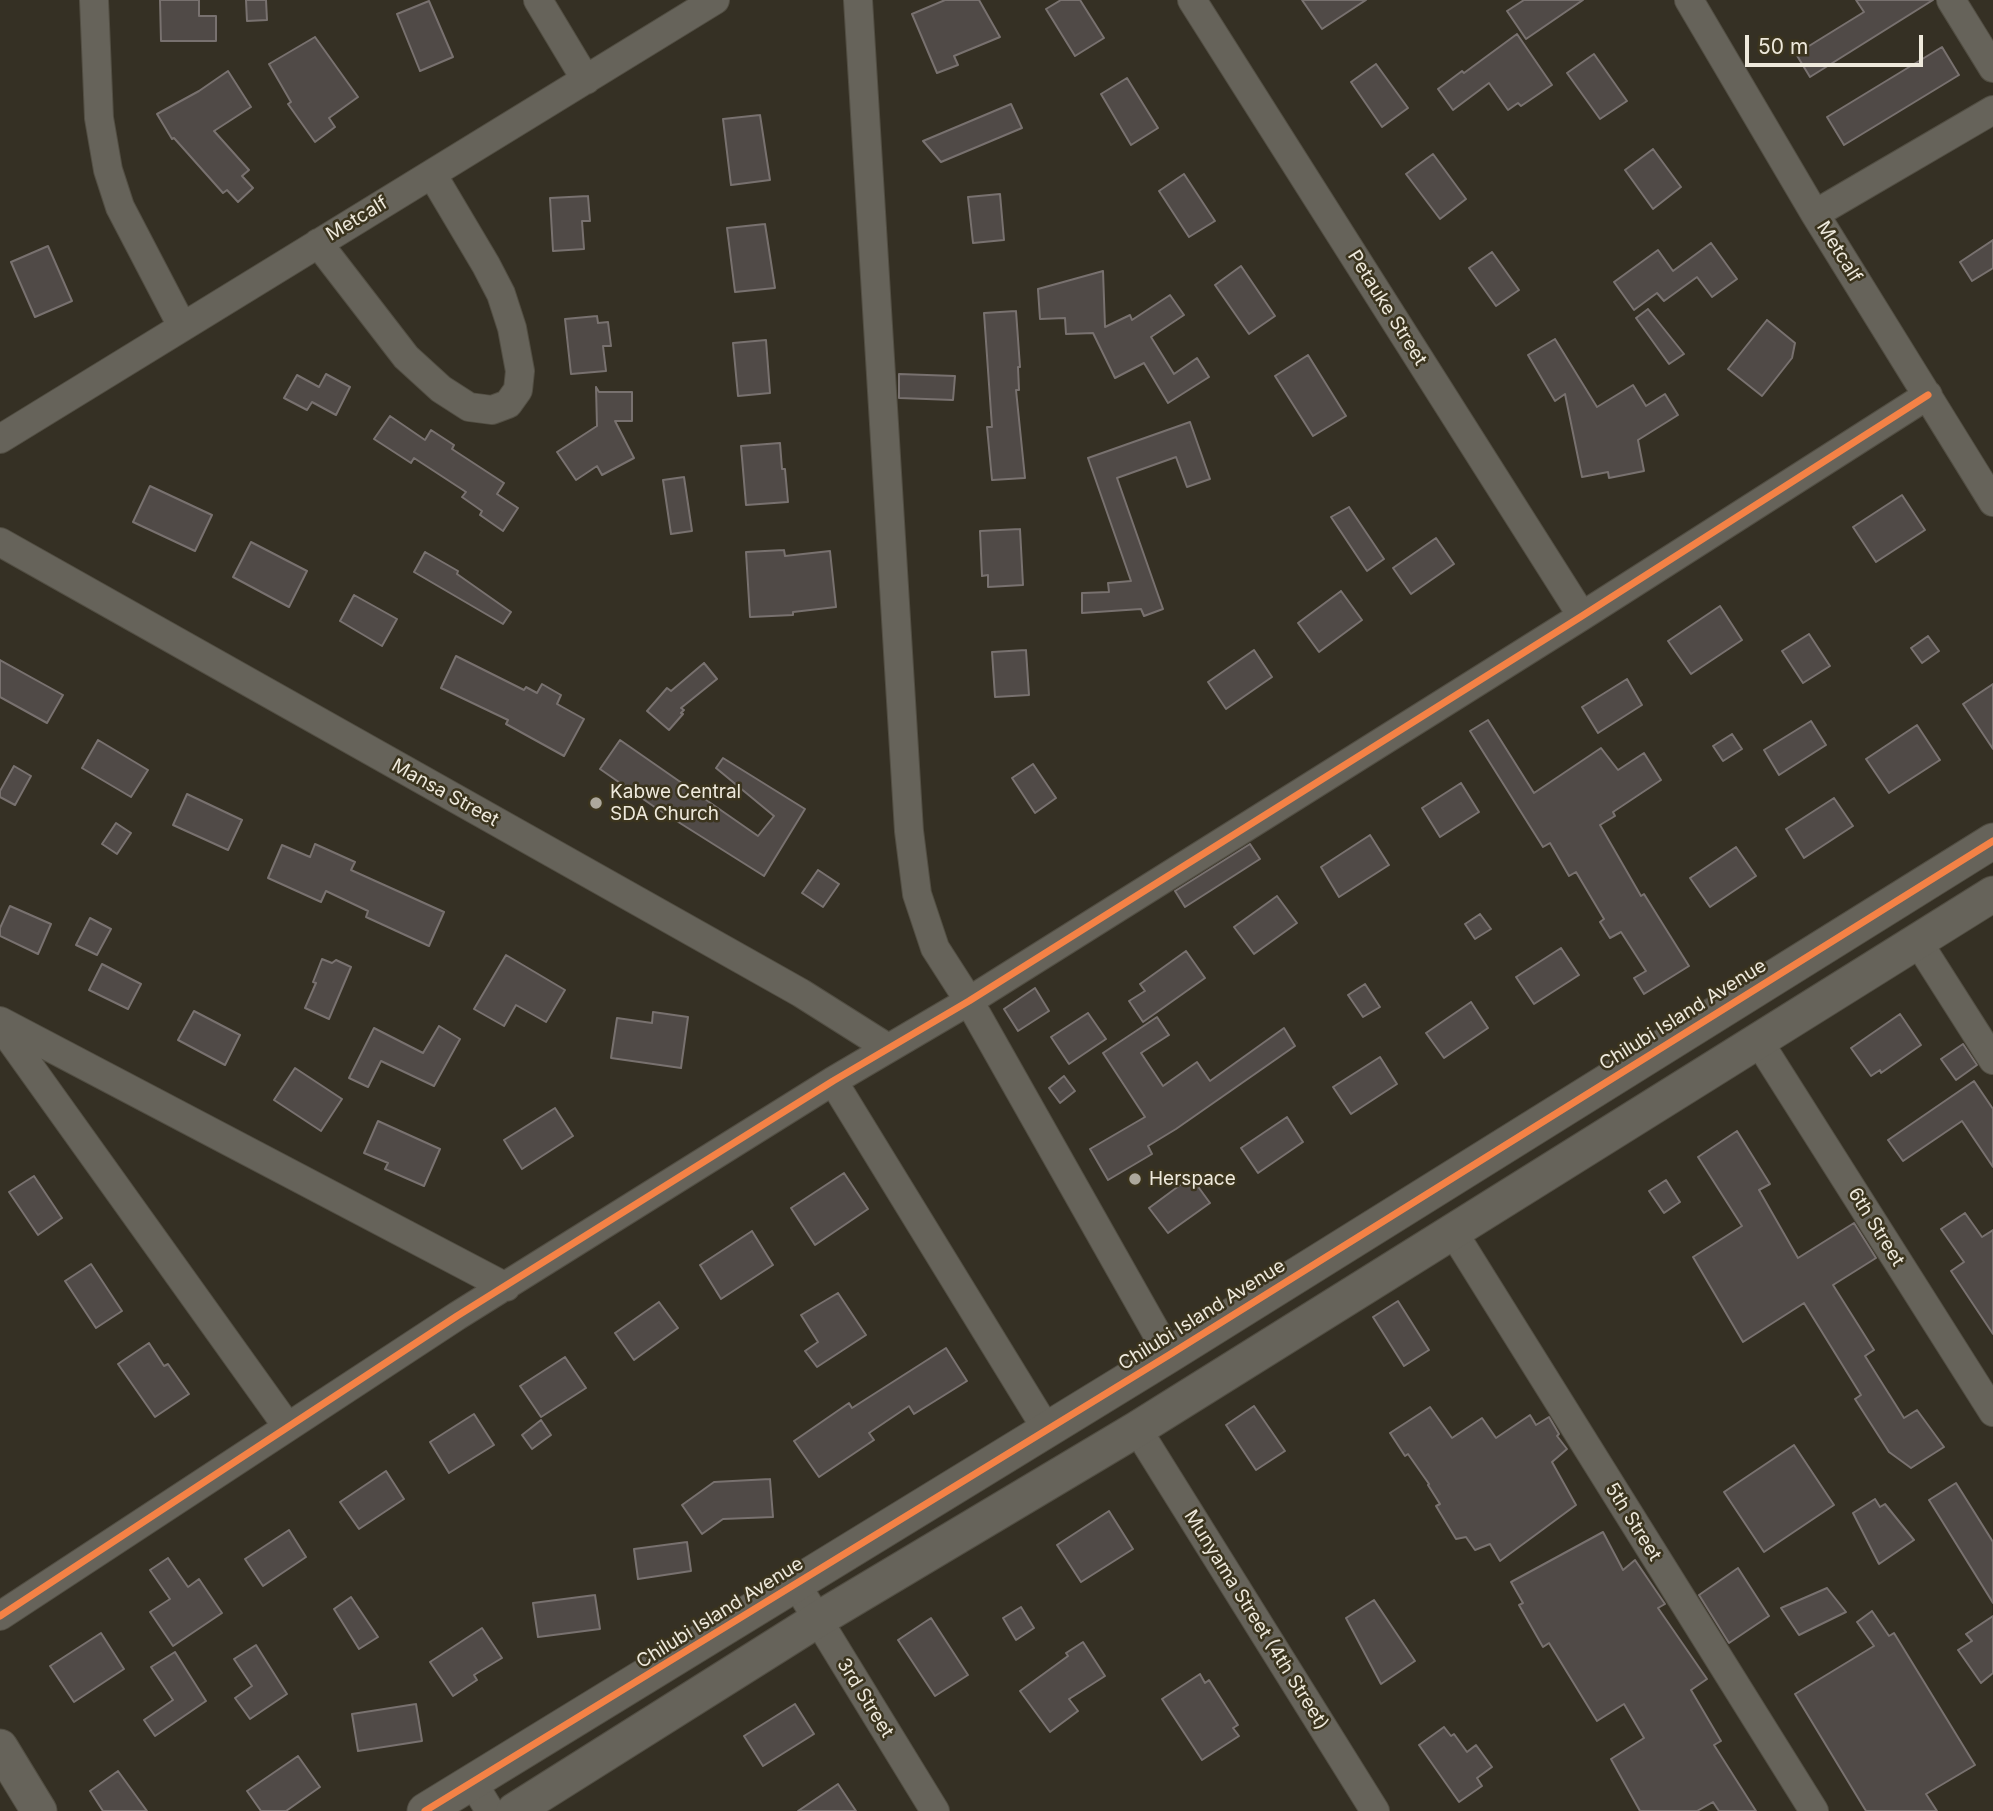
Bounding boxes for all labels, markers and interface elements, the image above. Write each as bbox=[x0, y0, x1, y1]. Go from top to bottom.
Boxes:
scale bar bbox=[1748, 21, 1926, 65]
text: 50 m bbox=[1758, 34, 1808, 59]
street label: Metcalf bbox=[322, 192, 392, 246]
street label: Metcalf bbox=[1811, 217, 1867, 287]
street label: Petauke Street bbox=[1343, 246, 1431, 370]
street label: Mansa Street bbox=[388, 754, 502, 832]
place label: Kabwe Central SDA Church bbox=[610, 781, 741, 825]
marker: Kabwe Central SDA Church bbox=[588, 795, 604, 811]
street label: Chilubi Island Avenue bbox=[1595, 954, 1771, 1076]
place label: Herspace bbox=[1149, 1168, 1236, 1190]
marker: Herspace bbox=[1127, 1171, 1143, 1187]
street label: 6th Street bbox=[1843, 1184, 1909, 1270]
street label: Chilubi Island Avenue bbox=[1114, 1254, 1290, 1376]
street label: 5th Street bbox=[1600, 1479, 1666, 1565]
street label: Munyama Street (4th Street) bbox=[1179, 1506, 1333, 1734]
street label: Chilubi Island Avenue bbox=[632, 1552, 808, 1674]
street label: 3rd Street bbox=[832, 1654, 898, 1742]

